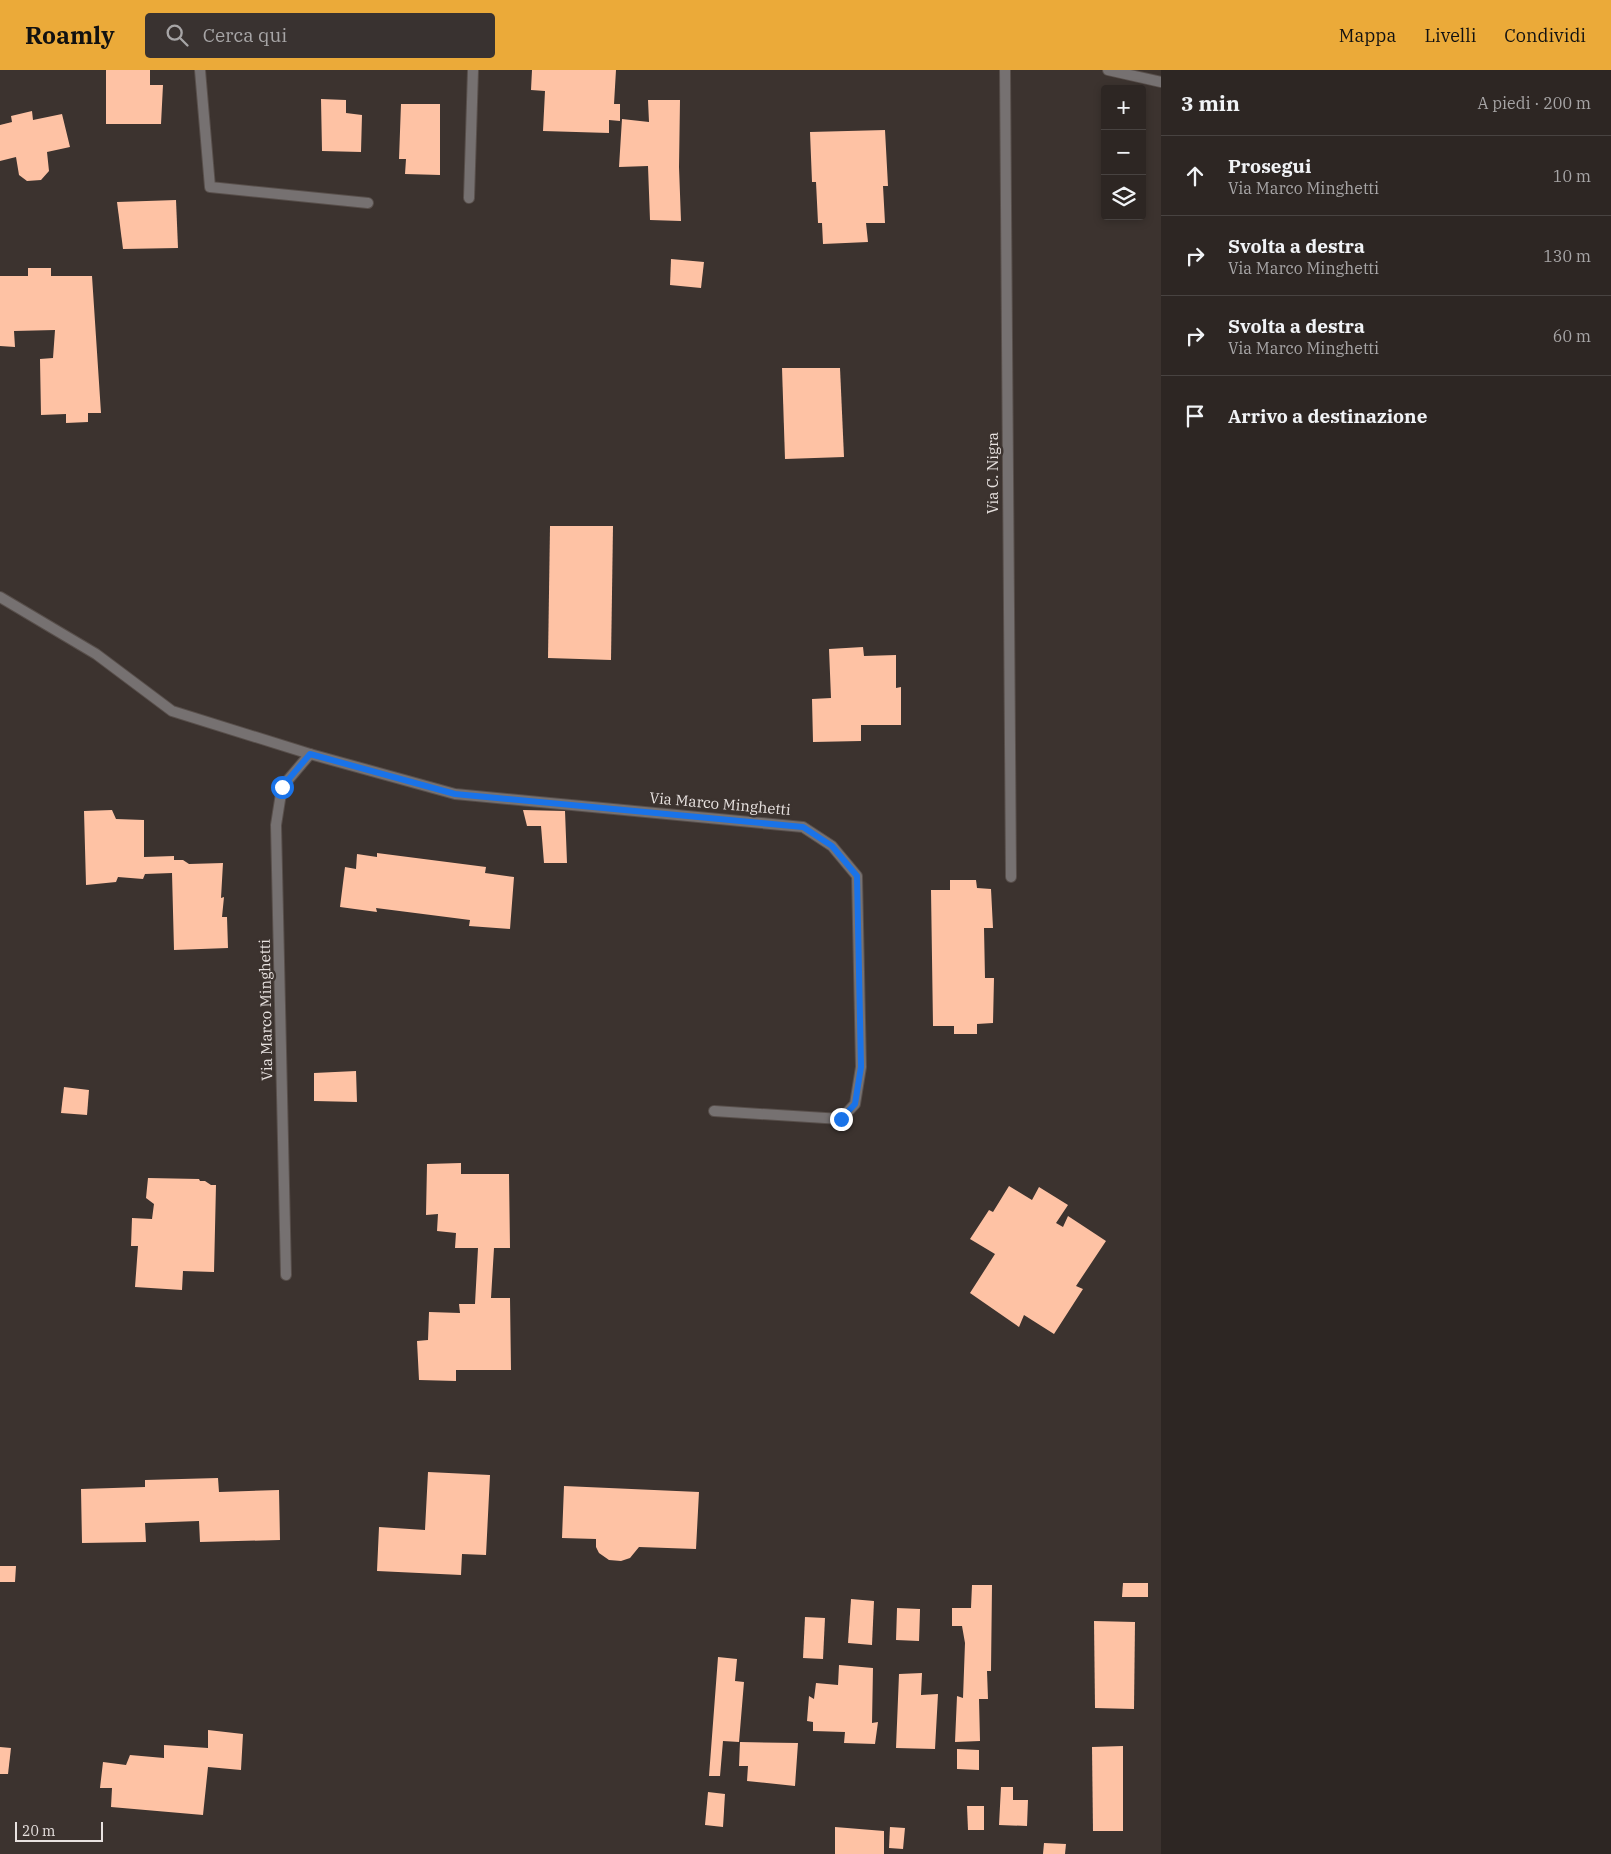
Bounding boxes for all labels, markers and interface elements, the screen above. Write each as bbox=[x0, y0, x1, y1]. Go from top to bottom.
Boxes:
search box bbox=[145, 13, 495, 58]
text: Roamly bbox=[25, 19, 115, 51]
icon: search bbox=[163, 21, 191, 49]
text: Cerca qui bbox=[203, 23, 287, 47]
text: Mappa bbox=[1339, 24, 1396, 47]
text: Livelli bbox=[1424, 24, 1476, 47]
text: Condividi bbox=[1504, 24, 1586, 47]
map controls bbox=[1101, 85, 1146, 220]
button: + bbox=[1101, 85, 1146, 130]
text: 3 min bbox=[1181, 89, 1240, 117]
text: A piedi · 200 m bbox=[1478, 93, 1591, 113]
button: − bbox=[1101, 130, 1146, 175]
text: Prosegui bbox=[1228, 154, 1311, 178]
icon: ahead bbox=[1181, 162, 1209, 190]
text: 10 m bbox=[1553, 166, 1591, 186]
button: layers bbox=[1101, 175, 1146, 220]
text: Via Marco Minghetti bbox=[1228, 178, 1379, 198]
text: Svolta a destra bbox=[1228, 234, 1365, 258]
icon: right bbox=[1181, 242, 1209, 270]
text: 130 m bbox=[1543, 246, 1591, 266]
text: Via Marco Minghetti bbox=[1228, 258, 1379, 278]
text: Svolta a destra bbox=[1228, 314, 1365, 338]
icon: right bbox=[1181, 322, 1209, 350]
text: 60 m bbox=[1553, 326, 1591, 346]
text: Via Marco Minghetti bbox=[1228, 338, 1379, 358]
icon: arrive bbox=[1181, 402, 1209, 430]
text: Arrivo a destinazione bbox=[1228, 404, 1427, 428]
street label: Via C. Nigra bbox=[983, 432, 1002, 514]
route start bbox=[271, 776, 294, 799]
street label: Via Marco Minghetti bbox=[649, 788, 792, 819]
street label: Via Marco Minghetti bbox=[255, 939, 276, 1081]
route end bbox=[830, 1108, 853, 1131]
scale bar bbox=[15, 1819, 102, 1842]
text: 20 m bbox=[22, 1822, 55, 1840]

